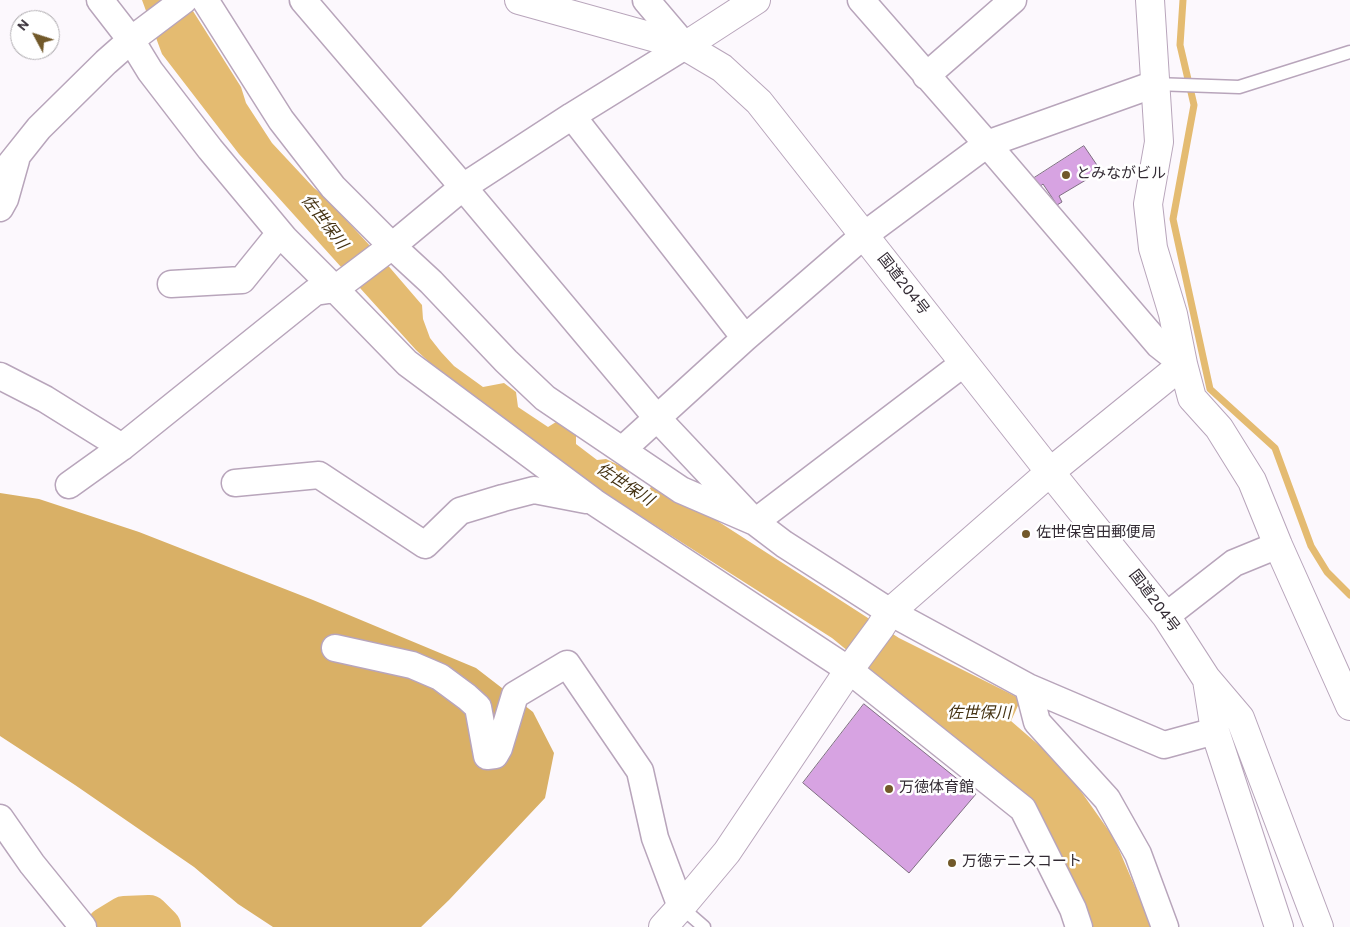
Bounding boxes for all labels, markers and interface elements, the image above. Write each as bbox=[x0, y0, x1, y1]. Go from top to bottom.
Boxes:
north arrow bbox=[10, 10, 60, 60]
text: N bbox=[14, 16, 34, 35]
place label: とみながビル bbox=[1076, 166, 1166, 184]
marker: とみながビル bbox=[1060, 169, 1072, 181]
water label: 佐世保川 bbox=[296, 192, 350, 254]
street label: 国道204号 bbox=[872, 251, 932, 319]
water label: 佐世保川 bbox=[592, 461, 656, 511]
place label: 佐世保宮田郵便局 bbox=[1036, 525, 1156, 543]
marker: 佐世保宮田郵便局 bbox=[1020, 528, 1032, 540]
street label: 国道204号 bbox=[1124, 567, 1182, 637]
water label: 佐世保川 bbox=[947, 705, 1011, 725]
place label: 万徳体育館 bbox=[899, 780, 974, 798]
marker: 万徳体育館 bbox=[883, 783, 895, 795]
place label: 万徳テニスコート bbox=[962, 854, 1082, 872]
marker: 万徳テニスコート bbox=[946, 857, 958, 869]

